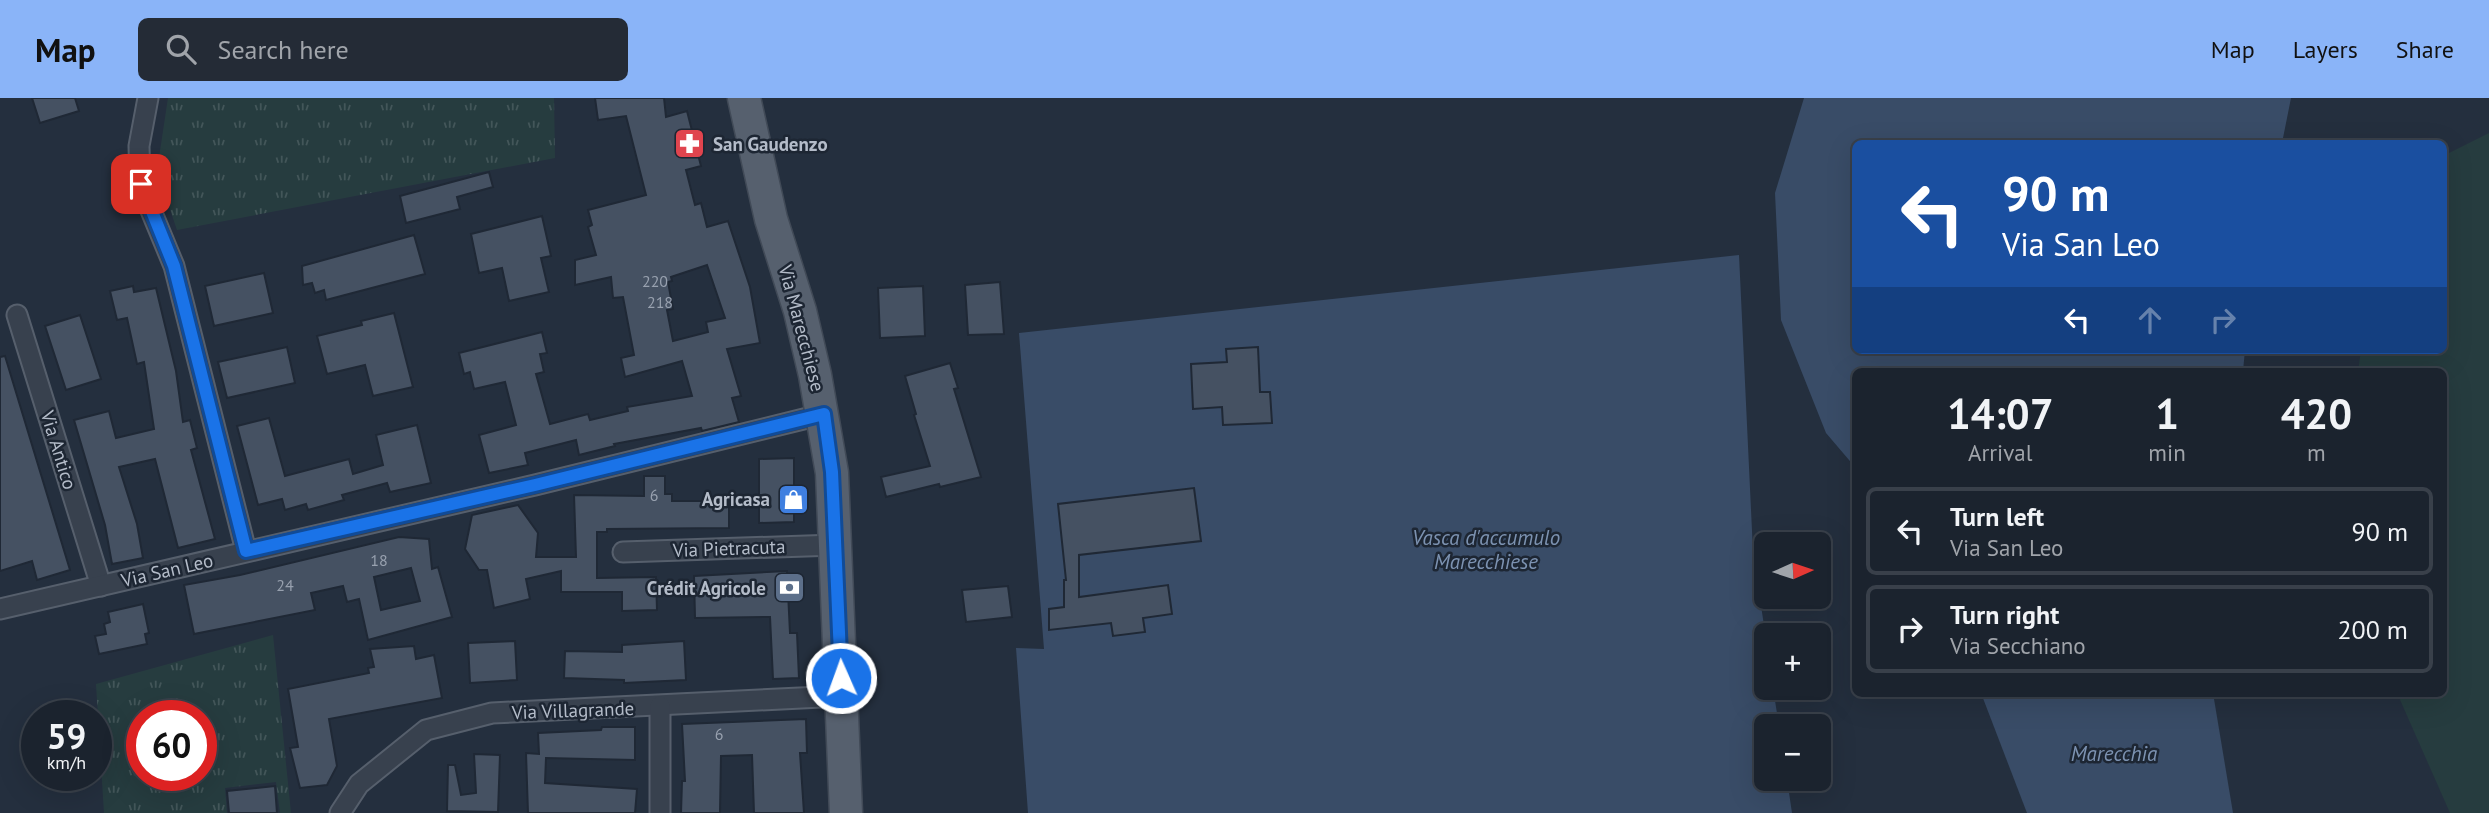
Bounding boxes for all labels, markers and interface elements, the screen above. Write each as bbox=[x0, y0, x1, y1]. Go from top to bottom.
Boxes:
search box bbox=[138, 18, 628, 81]
text: Map bbox=[35, 28, 96, 71]
icon: search bbox=[162, 30, 200, 68]
text: Search here bbox=[218, 33, 349, 66]
text: Map bbox=[2211, 34, 2255, 65]
text: Layers bbox=[2293, 34, 2358, 65]
text: Share bbox=[2396, 34, 2454, 65]
pharmacy icon: San Gaudenzo bbox=[673, 127, 707, 161]
place label: San Gaudenzo bbox=[713, 132, 828, 156]
pin bbox=[111, 154, 171, 214]
text: 90 m bbox=[2002, 161, 2109, 225]
icon: arrive bbox=[122, 165, 160, 203]
icon: left bbox=[1887, 168, 1978, 259]
text: Via San Leo bbox=[2002, 223, 2160, 265]
street label: Via Marecchiese bbox=[773, 261, 830, 394]
house number: 220 bbox=[642, 271, 668, 291]
house number: 218 bbox=[647, 292, 673, 312]
icon: left bbox=[2058, 301, 2096, 339]
icon: ahead bbox=[2131, 301, 2169, 339]
icon: right bbox=[2204, 301, 2242, 339]
text: 14:07 bbox=[1947, 386, 2053, 441]
text: 1 bbox=[2155, 386, 2179, 441]
text: 420 bbox=[2281, 386, 2352, 441]
street label: Via Antico bbox=[35, 407, 82, 492]
text: Arrival bbox=[1968, 438, 2032, 467]
text: min bbox=[2148, 438, 2186, 467]
text: m bbox=[2307, 438, 2326, 467]
shop icon: Agricasa bbox=[776, 482, 810, 516]
house number: 6 bbox=[650, 485, 658, 505]
place label: Agricasa bbox=[702, 487, 770, 511]
text: Turn left bbox=[1950, 500, 2044, 533]
icon: left bbox=[1891, 512, 1929, 550]
text: 90 m bbox=[2352, 515, 2408, 548]
water label: Vasca d'accumulo Marecchiese bbox=[1412, 524, 1560, 575]
north arrow bbox=[1754, 532, 1830, 609]
map controls bbox=[1754, 532, 1831, 791]
text: Via San Leo bbox=[1950, 533, 2063, 562]
street label: Via Pietracuta bbox=[671, 534, 786, 562]
street label: Via San Leo bbox=[118, 548, 215, 592]
house number: 18 bbox=[370, 550, 388, 570]
bank icon: Crédit Agricole bbox=[772, 571, 806, 605]
house number: 24 bbox=[276, 575, 294, 595]
place label: Crédit Agricole bbox=[647, 576, 766, 600]
text: Turn right bbox=[1950, 598, 2059, 631]
icon: right bbox=[1891, 610, 1929, 648]
text: 200 m bbox=[2337, 613, 2408, 646]
button: + bbox=[1754, 623, 1831, 700]
text: Via Secchiano bbox=[1950, 631, 2086, 660]
position arrow bbox=[804, 641, 878, 715]
street label: Via Villagrande bbox=[510, 696, 635, 724]
speed limit sign: 60 bbox=[126, 700, 217, 791]
text: 59 bbox=[47, 713, 86, 759]
button: − bbox=[1754, 714, 1831, 791]
house number: 6 bbox=[715, 724, 723, 744]
water label: Marecchia bbox=[2071, 740, 2158, 767]
text: km/h bbox=[47, 751, 86, 774]

